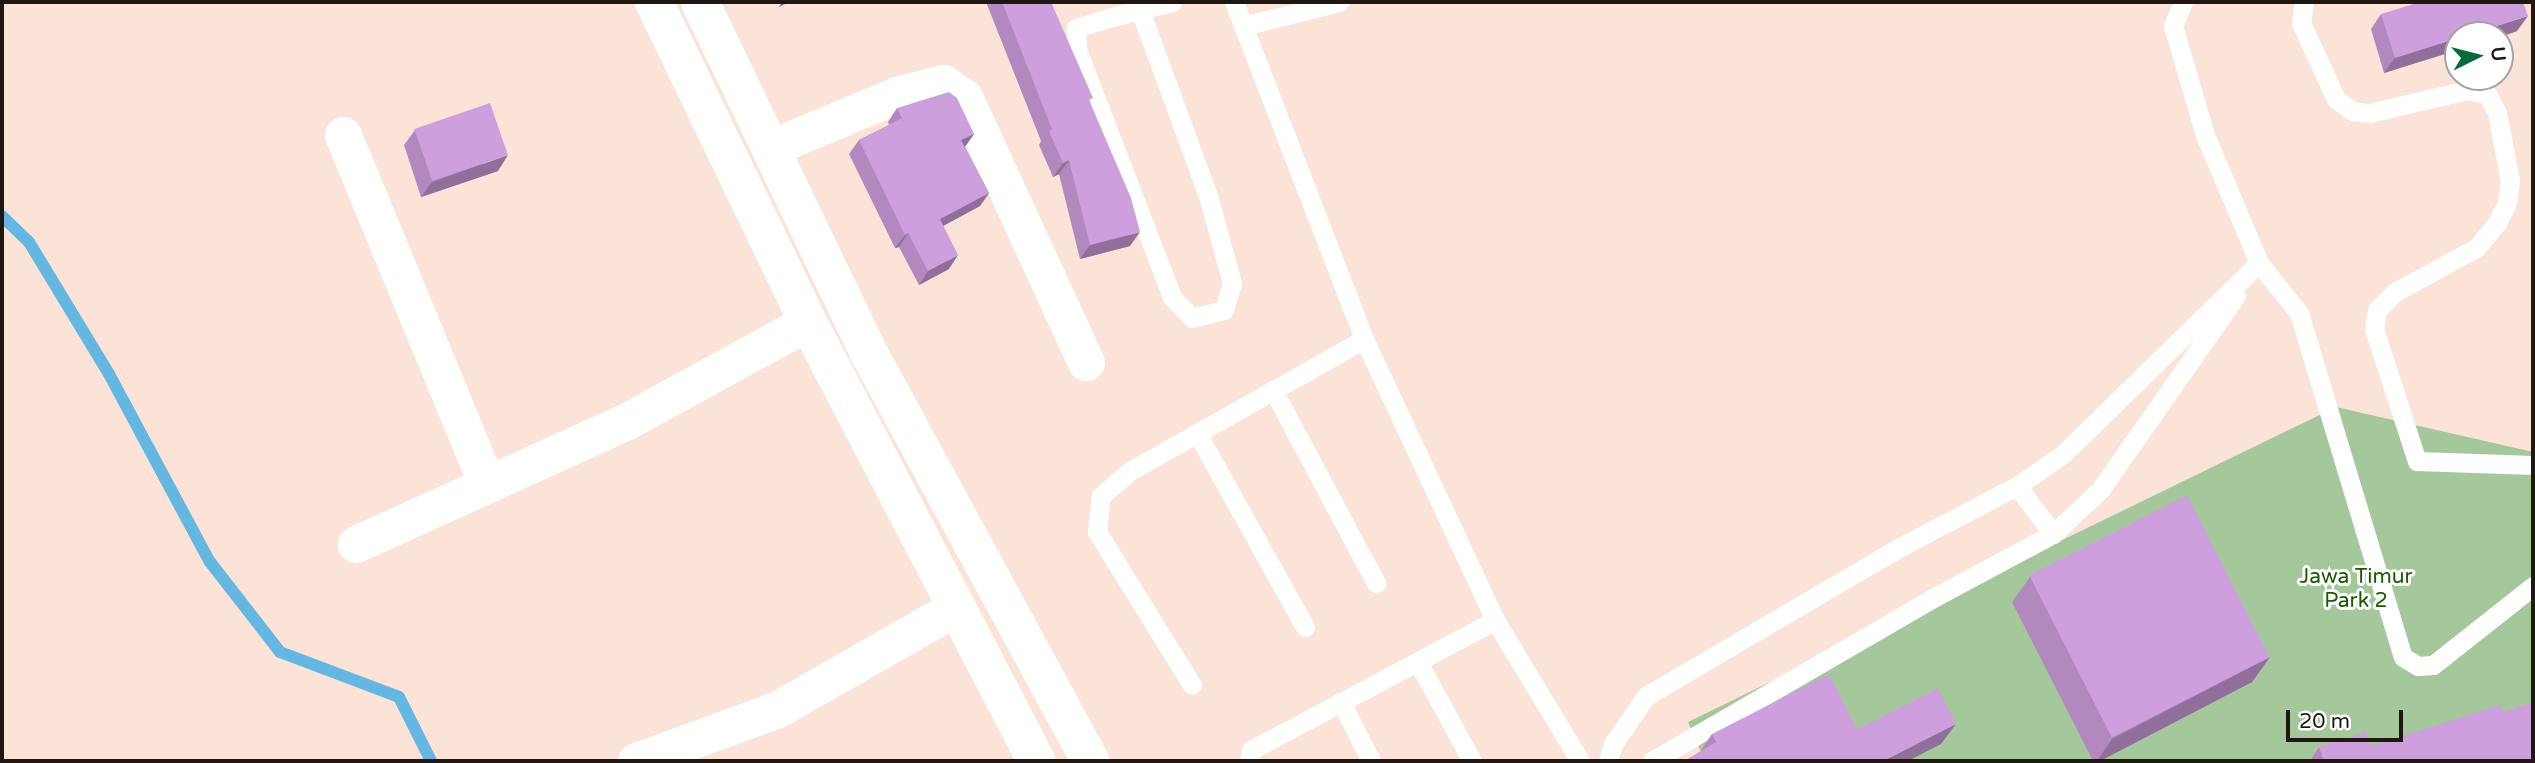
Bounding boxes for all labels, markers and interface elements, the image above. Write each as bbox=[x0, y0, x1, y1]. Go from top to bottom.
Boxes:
north arrow bbox=[2444, 21, 2514, 91]
text: U bbox=[2486, 46, 2510, 62]
park label: Jawa Timur Park 2 bbox=[2299, 564, 2413, 614]
scale bar bbox=[2290, 696, 2407, 740]
text: 20 m bbox=[2299, 709, 2350, 734]

